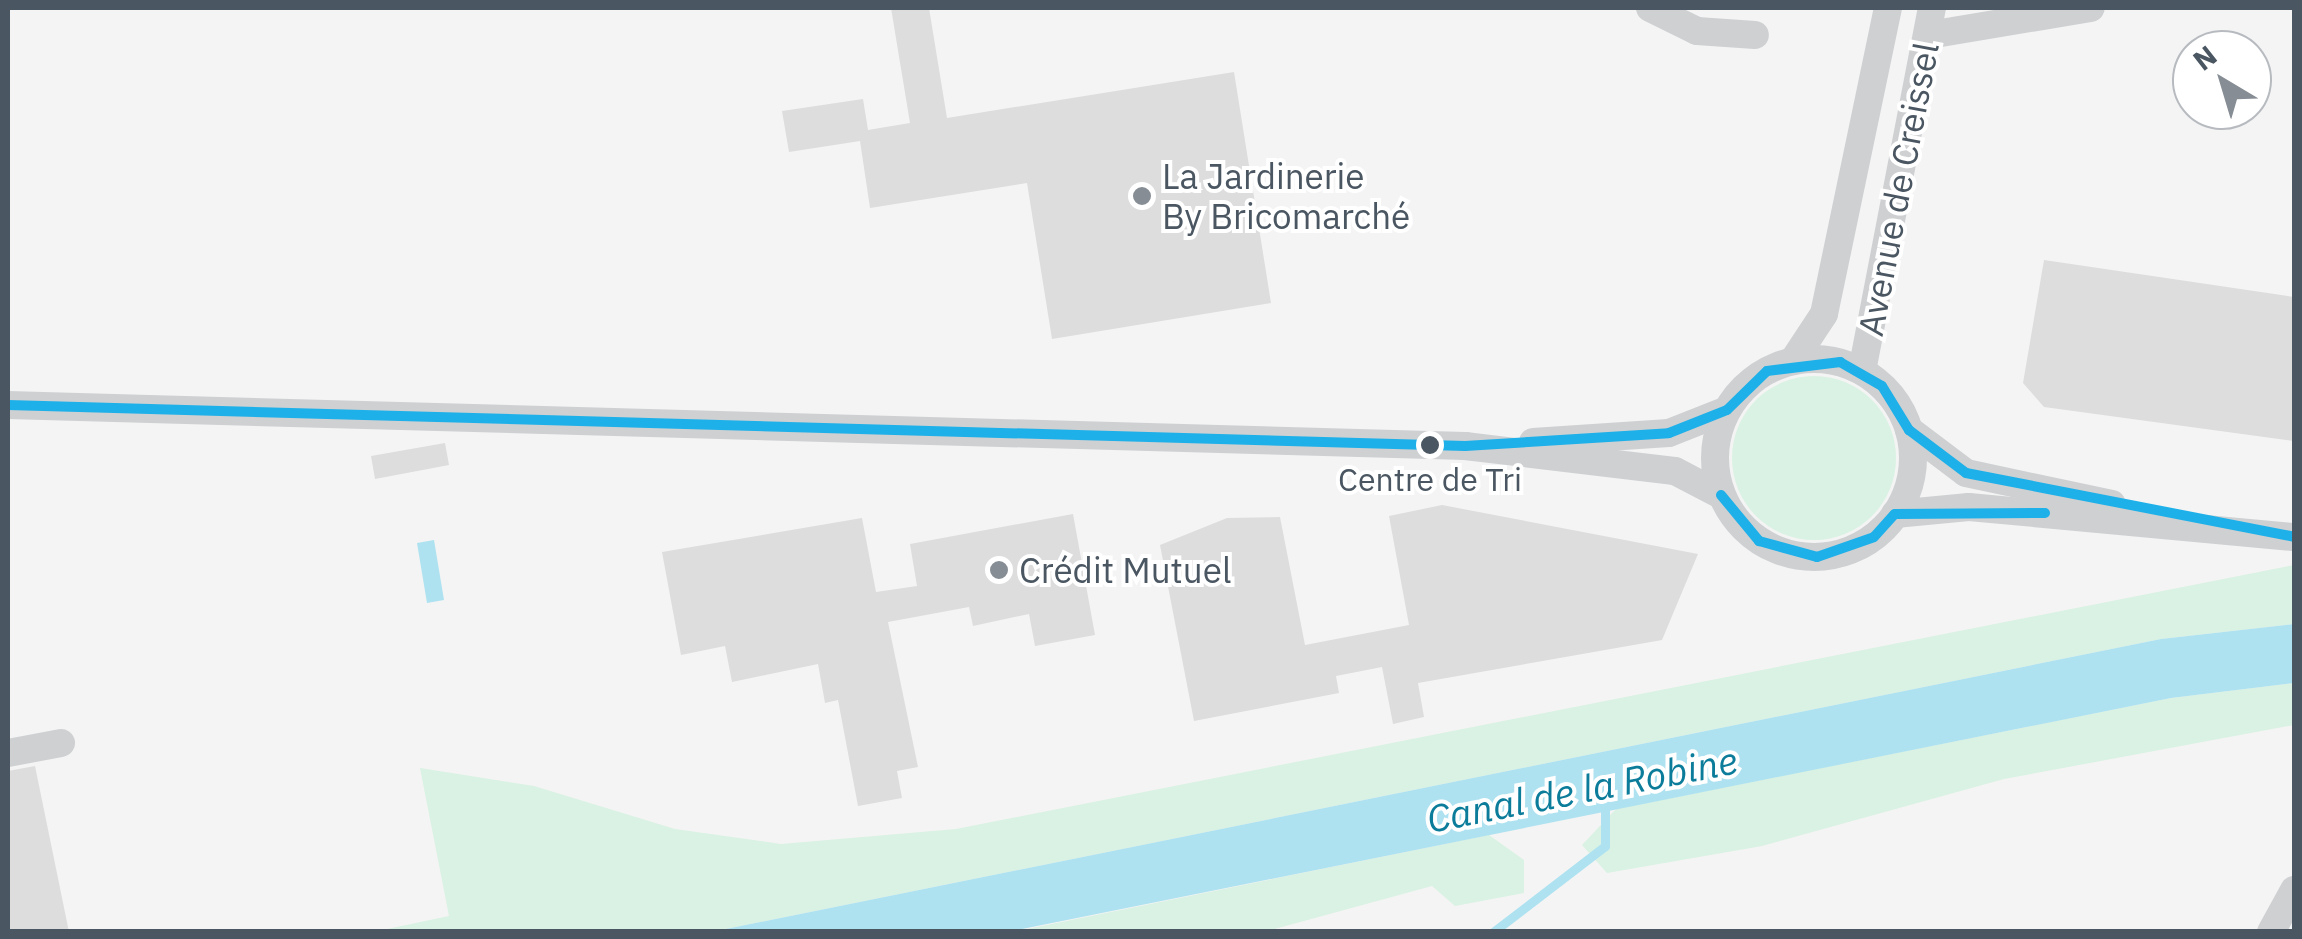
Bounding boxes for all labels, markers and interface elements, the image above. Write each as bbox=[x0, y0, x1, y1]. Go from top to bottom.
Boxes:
north arrow bbox=[2172, 30, 2272, 130]
text: N bbox=[2185, 37, 2224, 78]
street label: Avenue de Creissel bbox=[1849, 39, 1947, 339]
place label: La Jardinerie By Bricomarché bbox=[1162, 155, 1410, 237]
marker: La Jardinerie By Bricomarché bbox=[1131, 185, 1153, 207]
marker: Centre de Tri bbox=[1420, 435, 1440, 455]
place label: Centre de Tri bbox=[1338, 460, 1522, 498]
place label: Crédit Mutuel bbox=[1019, 549, 1231, 591]
marker: Crédit Mutuel bbox=[988, 559, 1010, 581]
water label: Canal de la Robine bbox=[1423, 737, 1741, 841]

